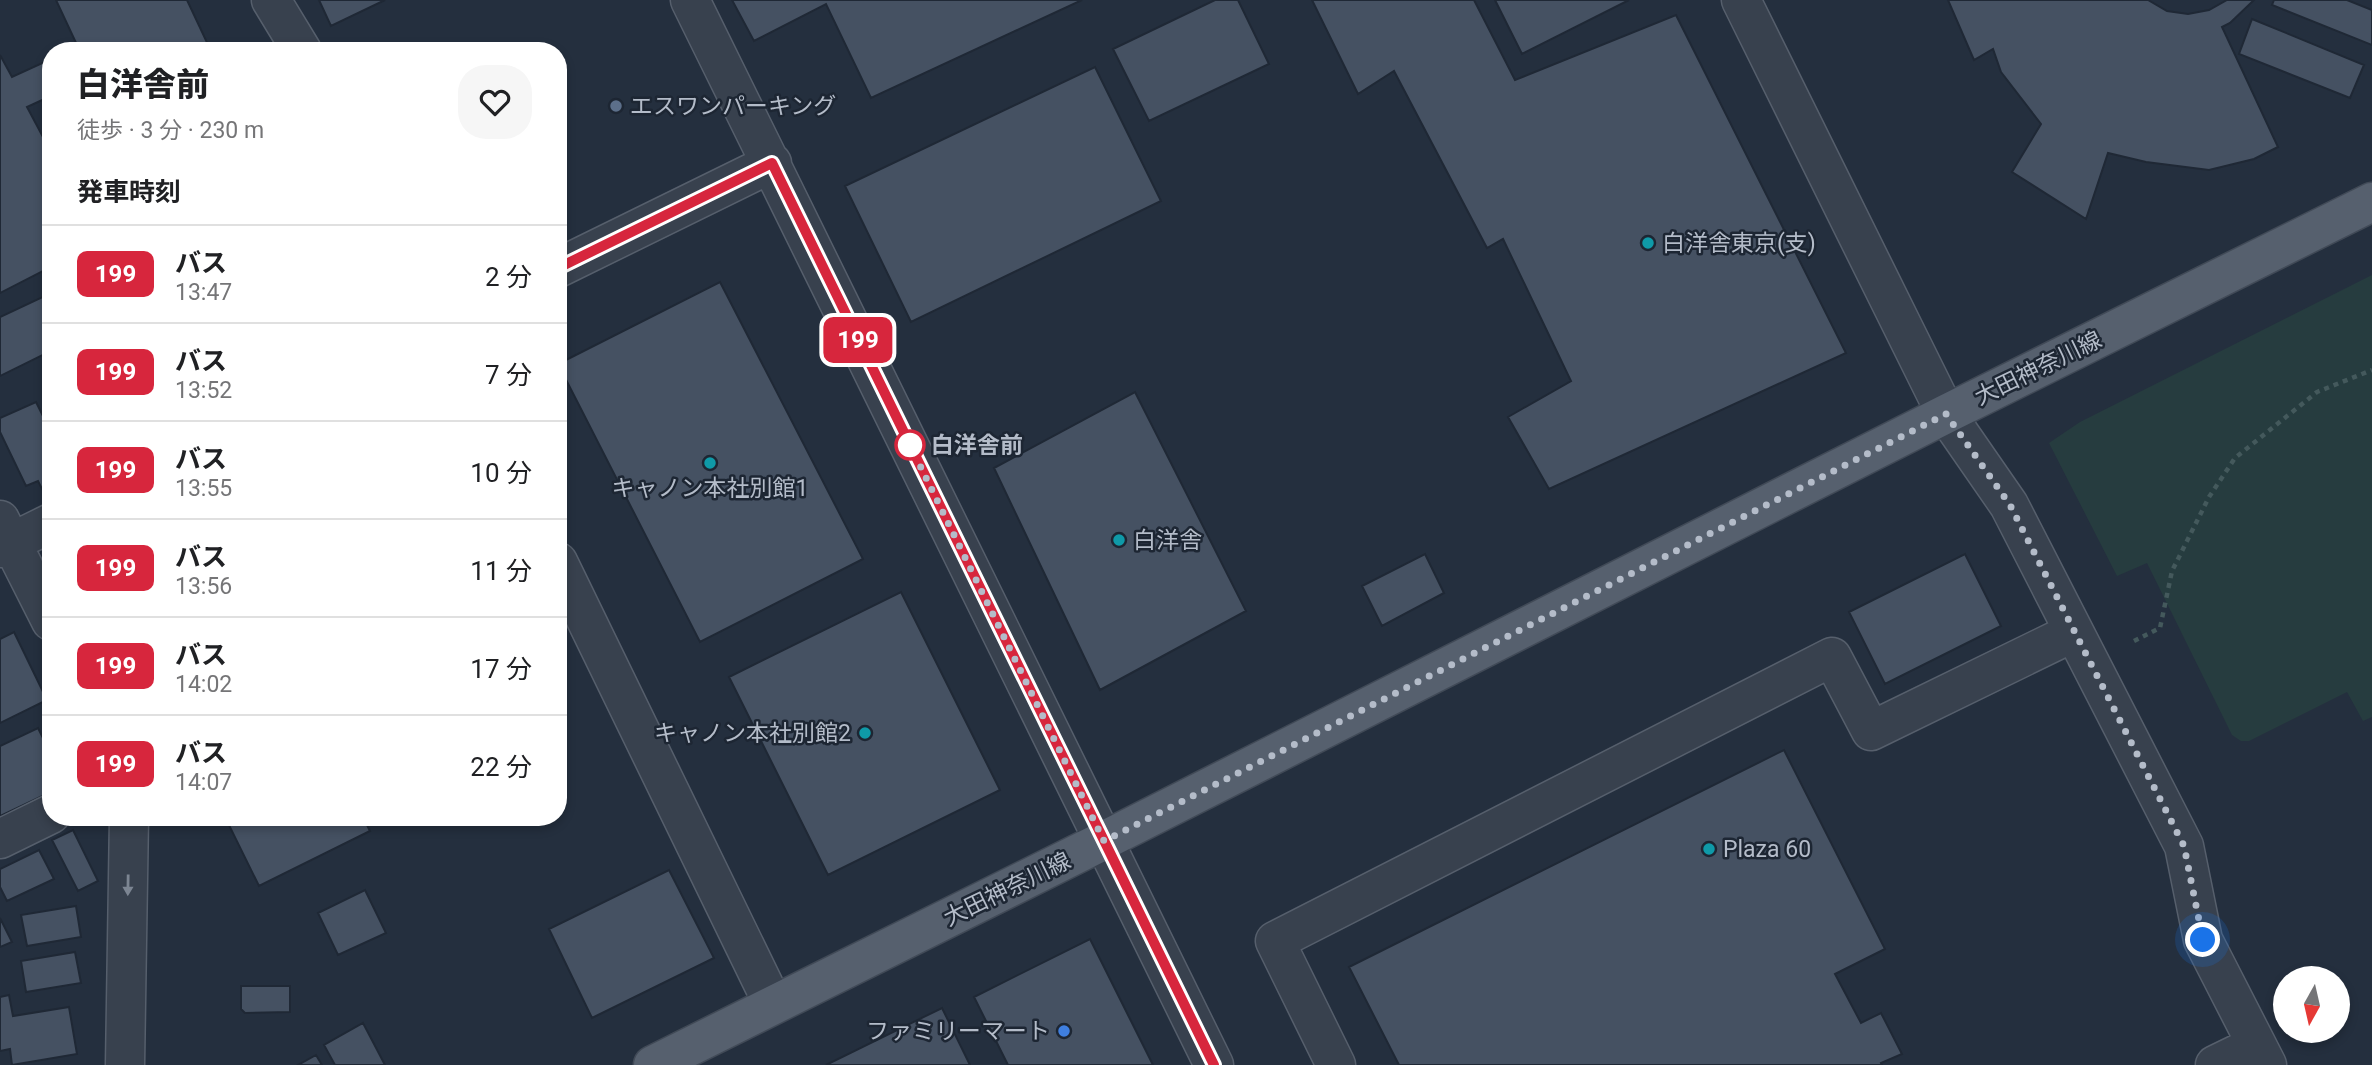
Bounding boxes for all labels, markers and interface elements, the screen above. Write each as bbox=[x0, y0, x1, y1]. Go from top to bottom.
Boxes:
text: 白洋舎前 bbox=[77, 65, 209, 104]
button: heart bbox=[458, 65, 532, 139]
place label: エスワンパーキング bbox=[630, 93, 836, 120]
marker: エスワンパーキング bbox=[608, 98, 624, 114]
text: 徒歩 · 3 分 · 230 m bbox=[77, 117, 264, 144]
text: 発車時刻 bbox=[77, 177, 181, 207]
place label: 白洋舎東京(支) bbox=[1662, 230, 1816, 257]
marker: 白洋舎東京(支) bbox=[1640, 235, 1656, 251]
text: バス bbox=[175, 248, 227, 278]
text: 199 bbox=[95, 260, 136, 288]
text: 2 分 bbox=[485, 262, 532, 292]
text: 13:47 bbox=[175, 279, 232, 306]
line badge: 199 bbox=[818, 317, 898, 363]
text: 199 bbox=[837, 326, 879, 354]
street label: 大田神奈川線 bbox=[1970, 326, 2106, 411]
text: バス bbox=[175, 346, 227, 376]
text: 199 bbox=[95, 358, 136, 386]
text: 7 分 bbox=[485, 360, 532, 390]
text: 13:52 bbox=[175, 377, 232, 404]
marker: 白洋舎前 bbox=[895, 430, 925, 460]
place label: 白洋舎前 bbox=[931, 432, 1023, 459]
text: バス bbox=[175, 444, 227, 474]
marker: キャノン本社別館1 bbox=[702, 455, 718, 471]
text: 199 bbox=[95, 456, 136, 484]
text: 10 分 bbox=[470, 458, 532, 488]
text: 13:55 bbox=[175, 475, 232, 502]
place label: キャノン本社別館1 bbox=[612, 475, 808, 502]
place label: 白洋舎 bbox=[1133, 527, 1202, 554]
marker: 白洋舎 bbox=[1111, 532, 1127, 548]
text: バス bbox=[175, 542, 227, 572]
text: 199 bbox=[95, 554, 136, 582]
text: 11 分 bbox=[470, 556, 532, 586]
text: 13:56 bbox=[175, 573, 232, 600]
text: バス bbox=[175, 640, 227, 670]
text: 199 bbox=[95, 652, 136, 680]
text: 17 分 bbox=[470, 654, 532, 684]
text: 14:02 bbox=[175, 671, 232, 698]
place label: キャノン本社別館2 bbox=[654, 720, 851, 747]
marker: キャノン本社別館2 bbox=[857, 725, 873, 741]
text: バス bbox=[175, 738, 227, 768]
text: 199 bbox=[95, 750, 136, 778]
text: 22 分 bbox=[470, 752, 532, 782]
text: 14:07 bbox=[175, 769, 232, 796]
place label: Plaza 60 bbox=[1723, 836, 1811, 863]
marker: Plaza 60 bbox=[1701, 841, 1717, 857]
street label: 大田神奈川線 bbox=[939, 847, 1075, 932]
one-way arrow bbox=[122, 875, 134, 897]
your location bbox=[2185, 922, 2220, 957]
north arrow bbox=[2273, 966, 2350, 1043]
map controls bbox=[2273, 966, 2350, 1043]
place label: ファミリーマート bbox=[866, 1018, 1050, 1045]
marker: ファミリーマート bbox=[1056, 1023, 1072, 1039]

